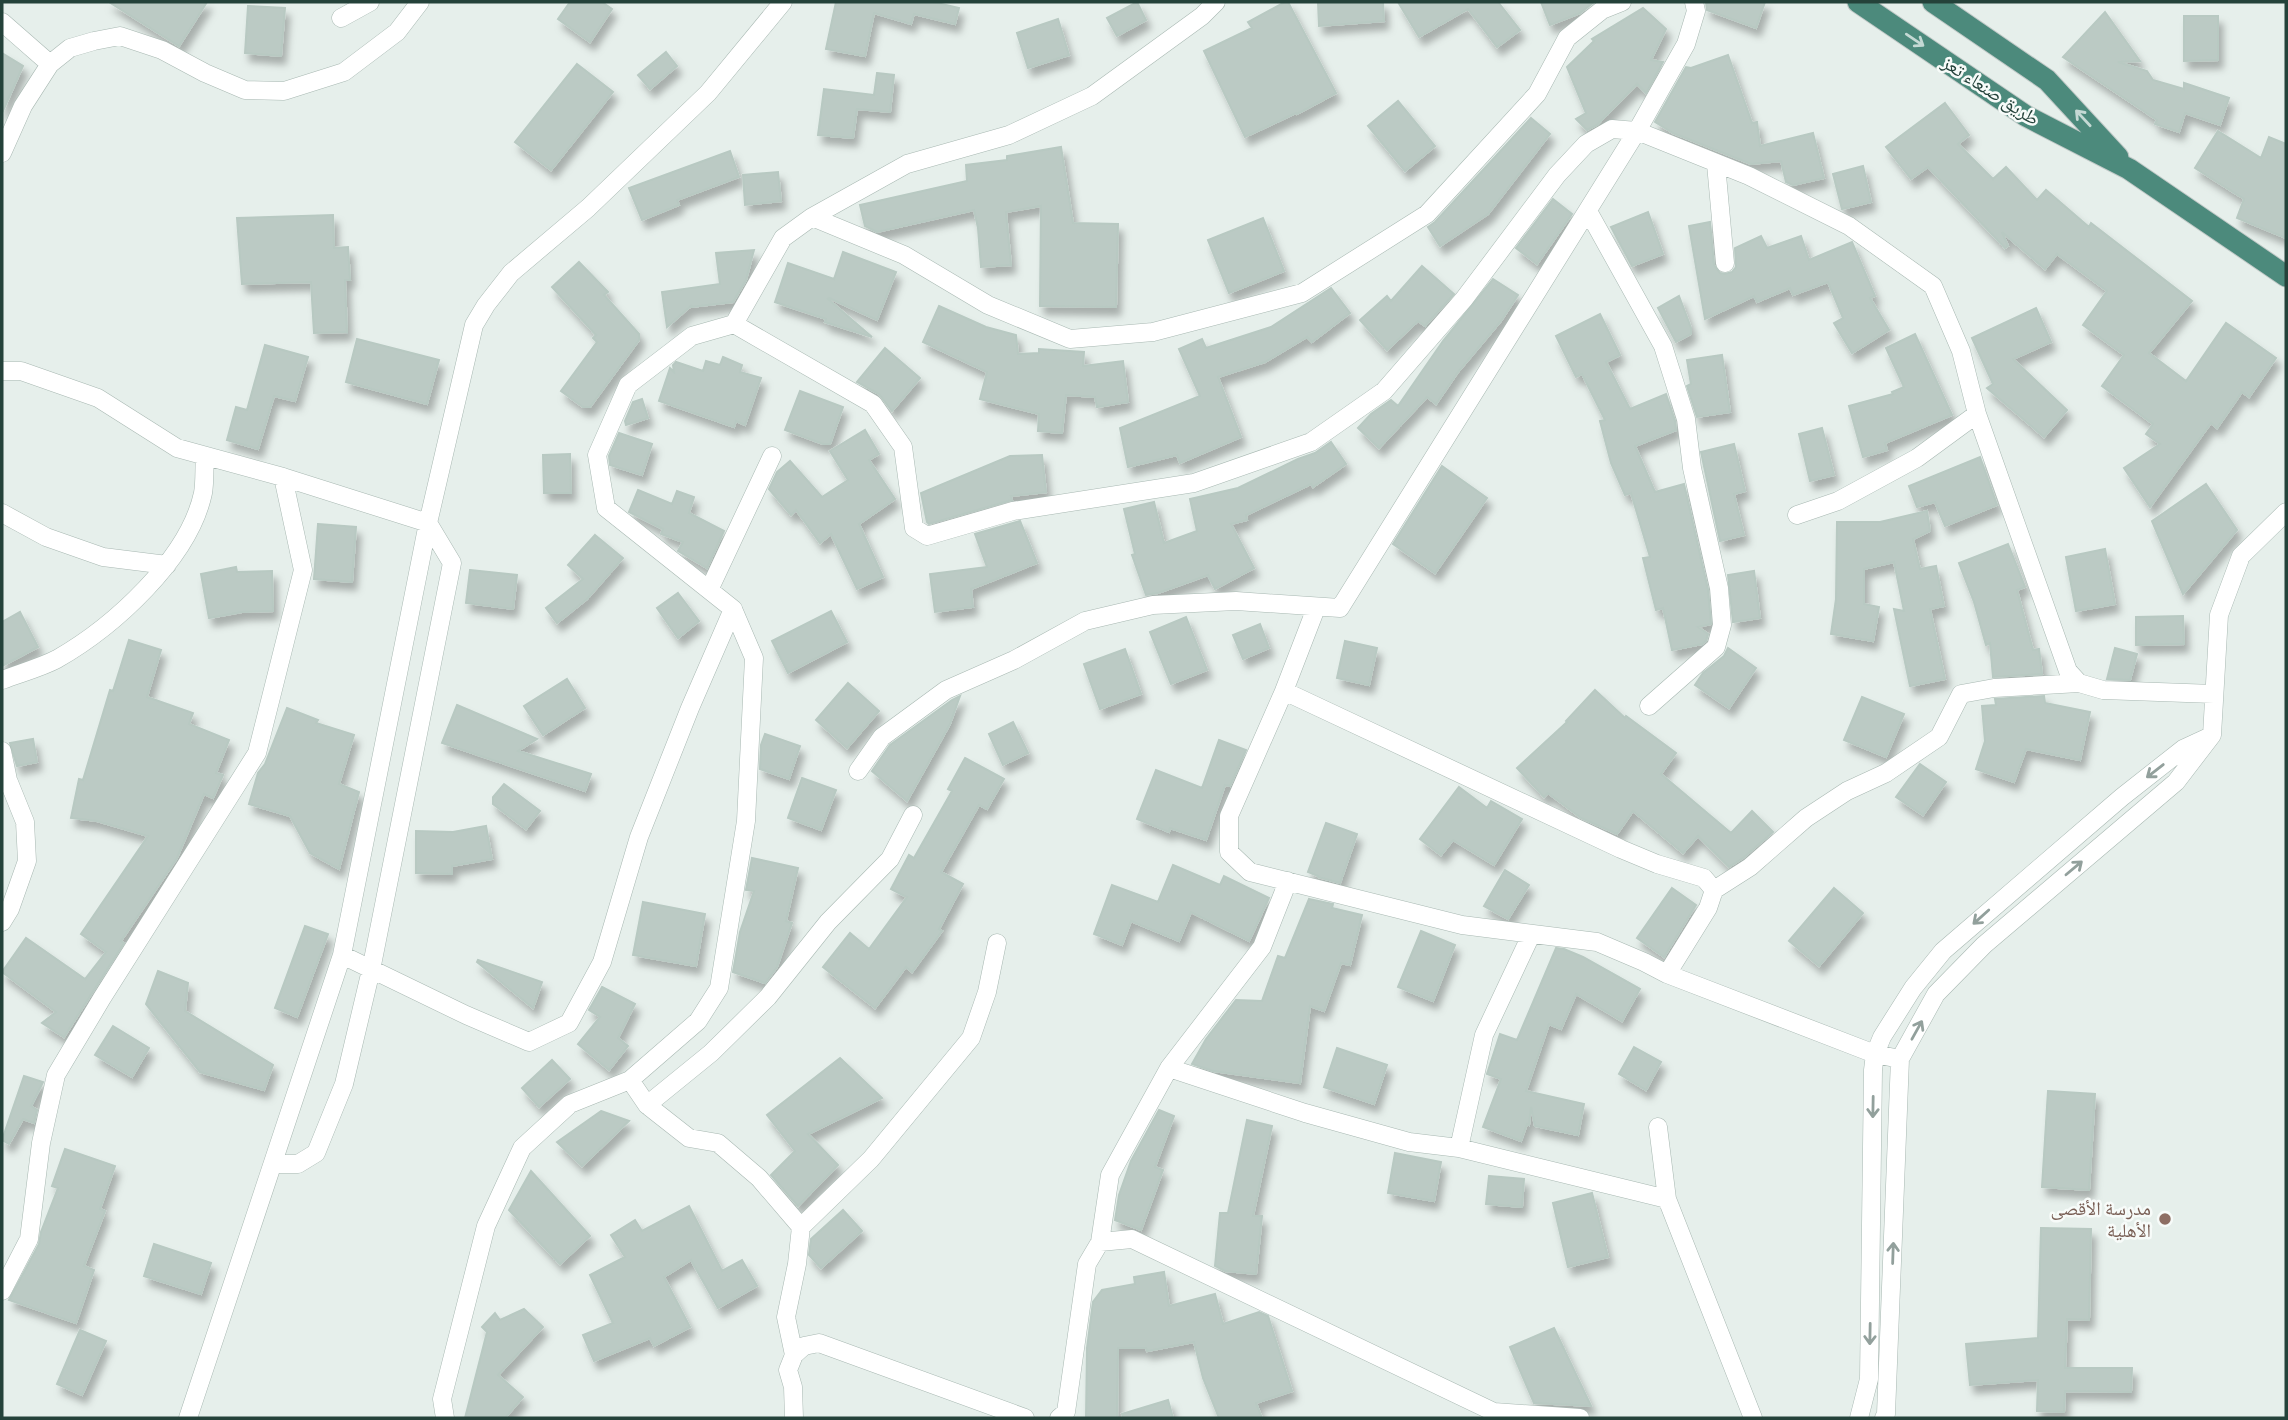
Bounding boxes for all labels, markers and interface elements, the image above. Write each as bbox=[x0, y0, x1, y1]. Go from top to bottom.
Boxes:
one-way arrow bbox=[1905, 33, 1924, 47]
street label: طريق صنعاء تعز bbox=[1937, 50, 2043, 131]
one-way arrow bbox=[2074, 110, 2091, 127]
one-way arrow bbox=[2146, 764, 2165, 779]
one-way arrow bbox=[2065, 860, 2083, 876]
one-way arrow bbox=[1973, 909, 1990, 926]
one-way arrow bbox=[1910, 1020, 1924, 1040]
one-way arrow bbox=[1866, 1095, 1880, 1118]
place label: مدرسة الأقصى الأهلية bbox=[2051, 1197, 2151, 1243]
marker: مدرسة الأقصى الأهلية bbox=[2157, 1211, 2173, 1227]
one-way arrow bbox=[1887, 1241, 1900, 1264]
one-way arrow bbox=[1864, 1322, 1877, 1345]

